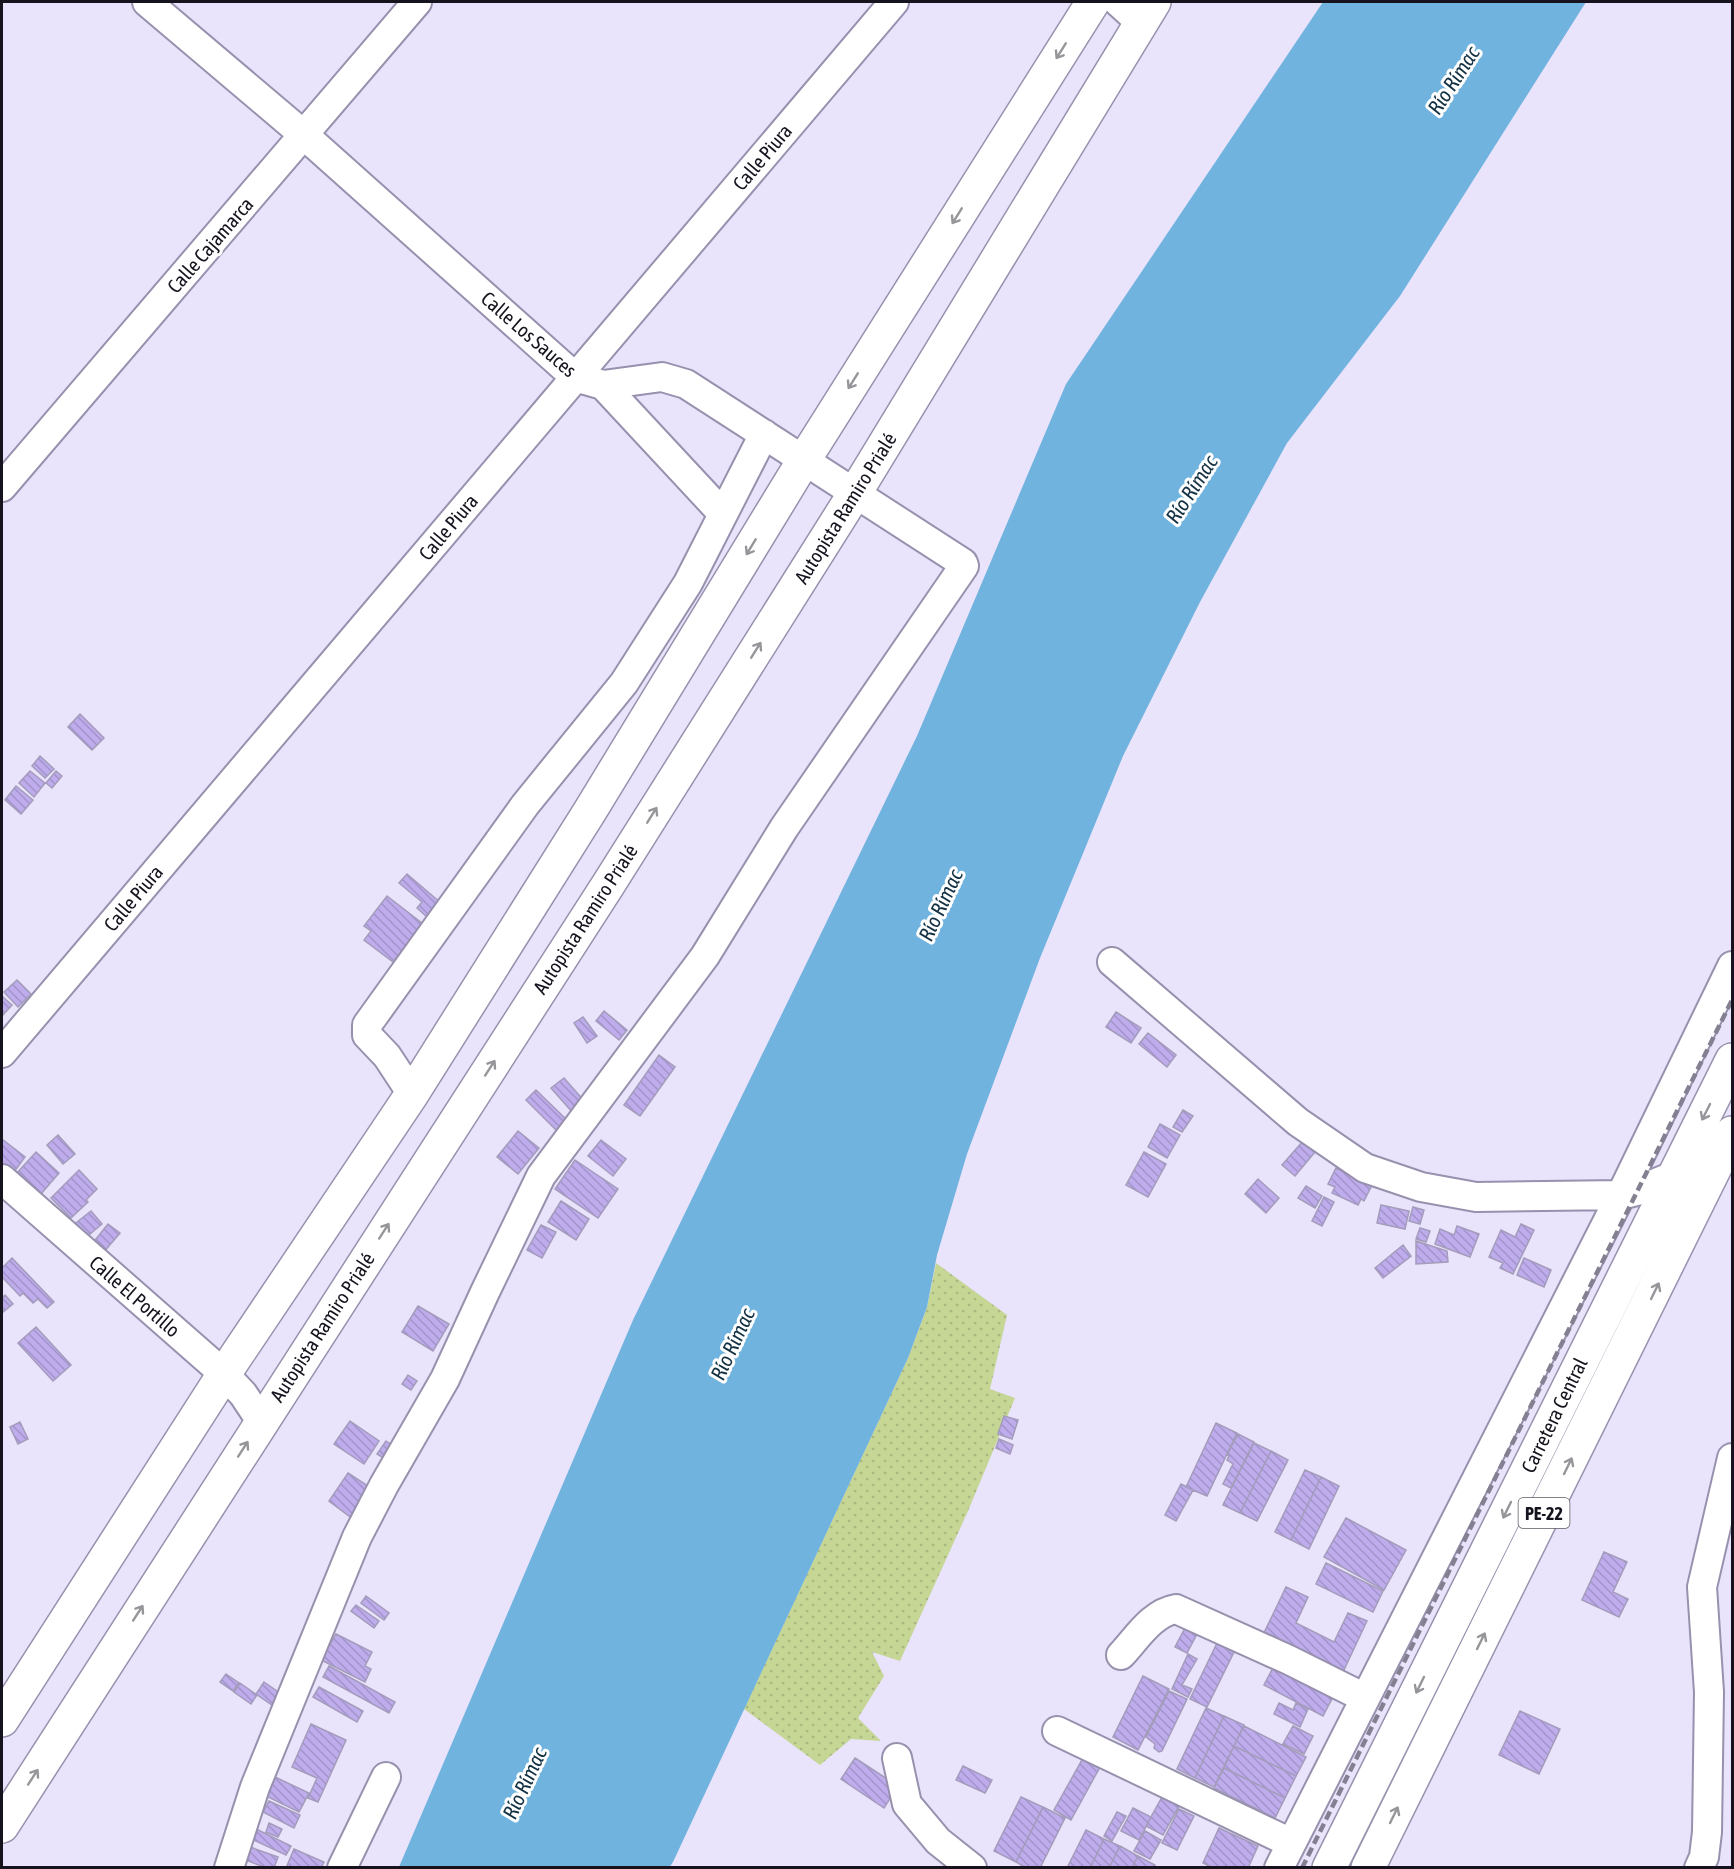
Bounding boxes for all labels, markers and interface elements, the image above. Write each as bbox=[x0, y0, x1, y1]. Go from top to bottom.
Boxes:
water label: Río Rímac bbox=[1422, 41, 1484, 118]
one-way arrow bbox=[1055, 42, 1067, 59]
street label: Calle Piura bbox=[728, 119, 796, 195]
street label: Calle Cajamarca bbox=[162, 193, 258, 297]
one-way arrow bbox=[951, 207, 963, 224]
street label: Calle Los Sauces bbox=[477, 286, 581, 382]
one-way arrow bbox=[847, 372, 859, 389]
street label: Autopista Ramiro Prialé bbox=[789, 428, 901, 588]
water label: Río Rímac bbox=[1160, 450, 1222, 527]
street label: Calle Piura bbox=[414, 489, 482, 565]
one-way arrow bbox=[744, 538, 756, 555]
one-way arrow bbox=[750, 642, 762, 659]
one-way arrow bbox=[646, 807, 658, 824]
street label: Autopista Ramiro Prialé bbox=[528, 840, 642, 998]
street label: Calle Piura bbox=[99, 860, 167, 936]
water label: Río Rímac bbox=[913, 864, 967, 945]
one-way arrow bbox=[483, 1059, 496, 1076]
one-way arrow bbox=[1700, 1103, 1712, 1121]
one-way arrow bbox=[378, 1224, 390, 1240]
street label: Autopista Ramiro Prialé bbox=[265, 1248, 379, 1406]
street label: Calle El Portillo bbox=[85, 1251, 185, 1341]
one-way arrow bbox=[1649, 1283, 1661, 1301]
water label: Río Rímac bbox=[705, 1303, 759, 1384]
street label: Carretera Central bbox=[1516, 1353, 1592, 1476]
one-way arrow bbox=[237, 1441, 249, 1457]
one-way arrow bbox=[1562, 1458, 1574, 1475]
road number: PE-22 bbox=[1518, 1498, 1570, 1528]
one-way arrow bbox=[1500, 1501, 1512, 1519]
one-way arrow bbox=[132, 1605, 144, 1622]
one-way arrow bbox=[1476, 1632, 1487, 1650]
one-way arrow bbox=[1414, 1675, 1425, 1693]
water label: Río Rímac bbox=[497, 1742, 551, 1823]
one-way arrow bbox=[27, 1769, 39, 1786]
one-way arrow bbox=[1389, 1807, 1400, 1825]

